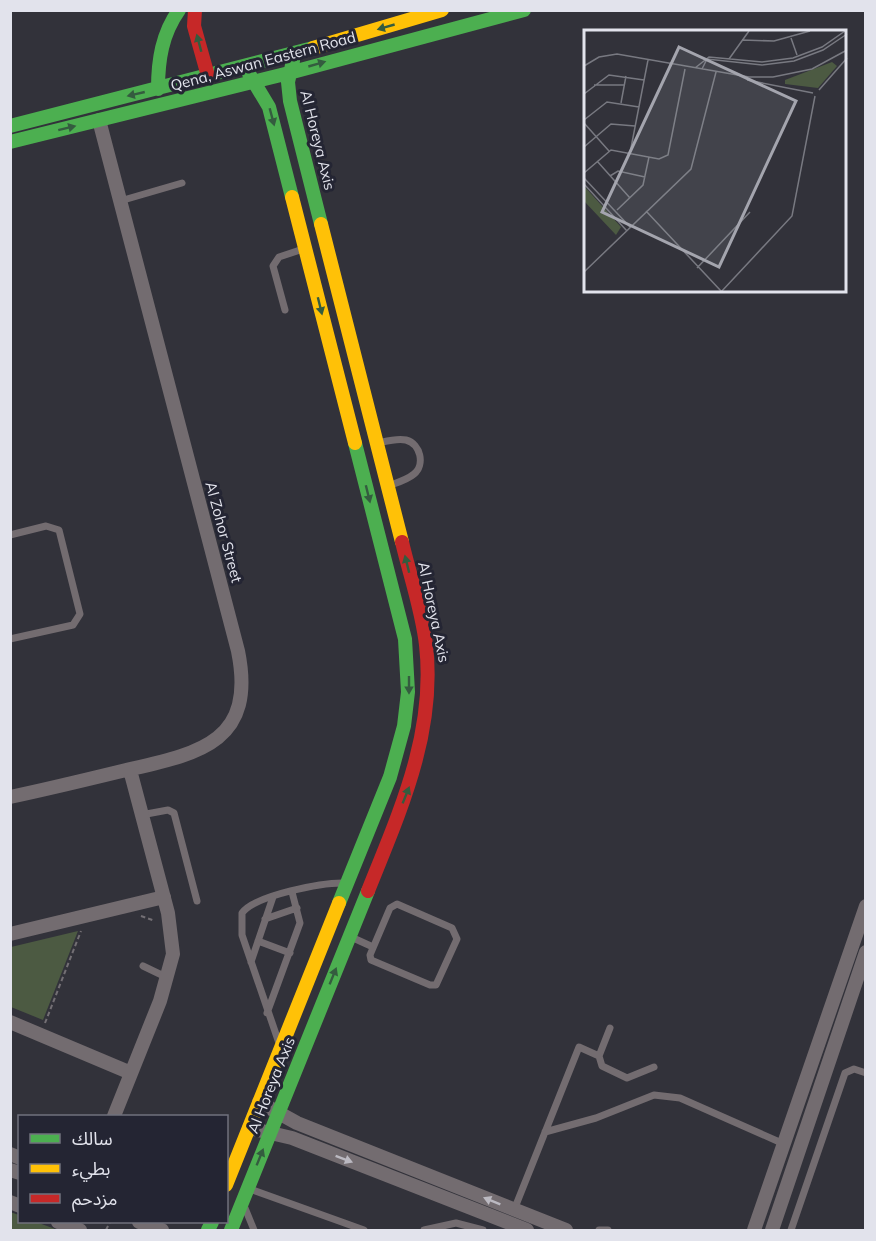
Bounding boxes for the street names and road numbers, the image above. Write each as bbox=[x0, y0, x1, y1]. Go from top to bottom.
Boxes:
street label: Qena, Aswan Eastern Road bbox=[168, 27, 358, 95]
street label: Al Horeya Axis bbox=[296, 88, 340, 192]
street label: Al Zohor Street bbox=[201, 479, 247, 585]
street label: Al Horeya Axis bbox=[414, 560, 454, 664]
street label: Al Horeya Axis bbox=[243, 1034, 299, 1136]

